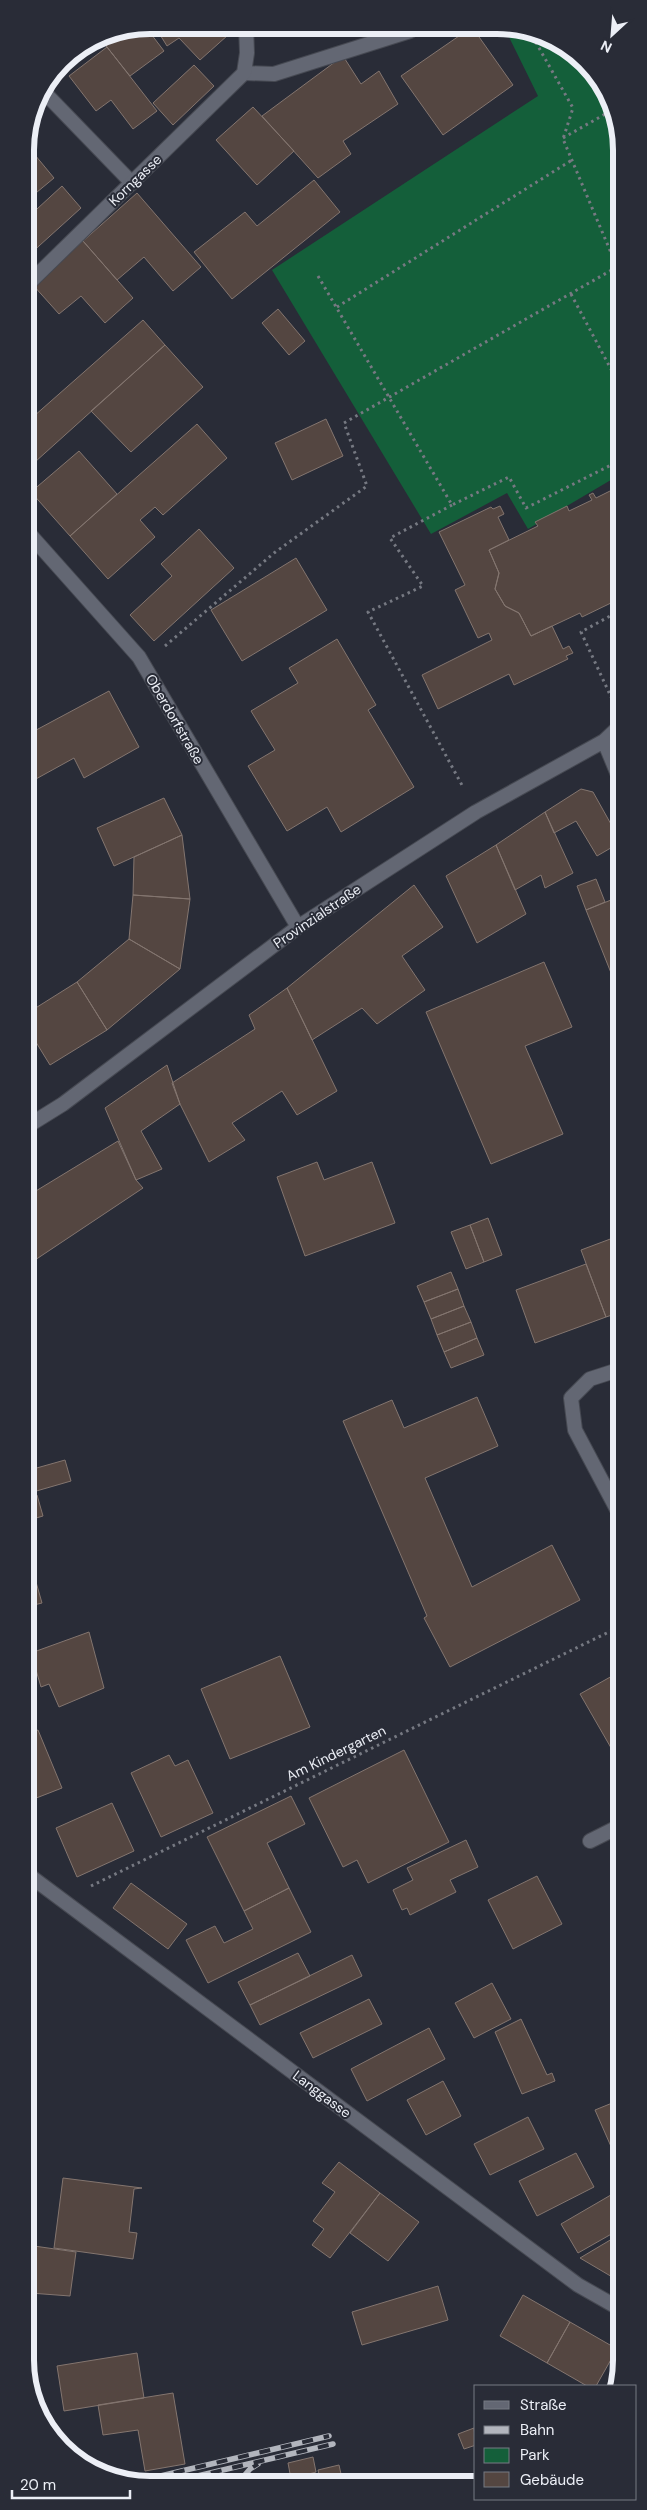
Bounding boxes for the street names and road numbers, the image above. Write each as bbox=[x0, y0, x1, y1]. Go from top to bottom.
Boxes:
street label: Korngasse bbox=[105, 150, 165, 210]
street label: Oberdorfstraße bbox=[142, 671, 208, 767]
street label: Provinzialstraße bbox=[270, 880, 364, 952]
street label: Am Kindergarten bbox=[283, 1721, 389, 1785]
street label: Langgasse bbox=[289, 2066, 355, 2122]

